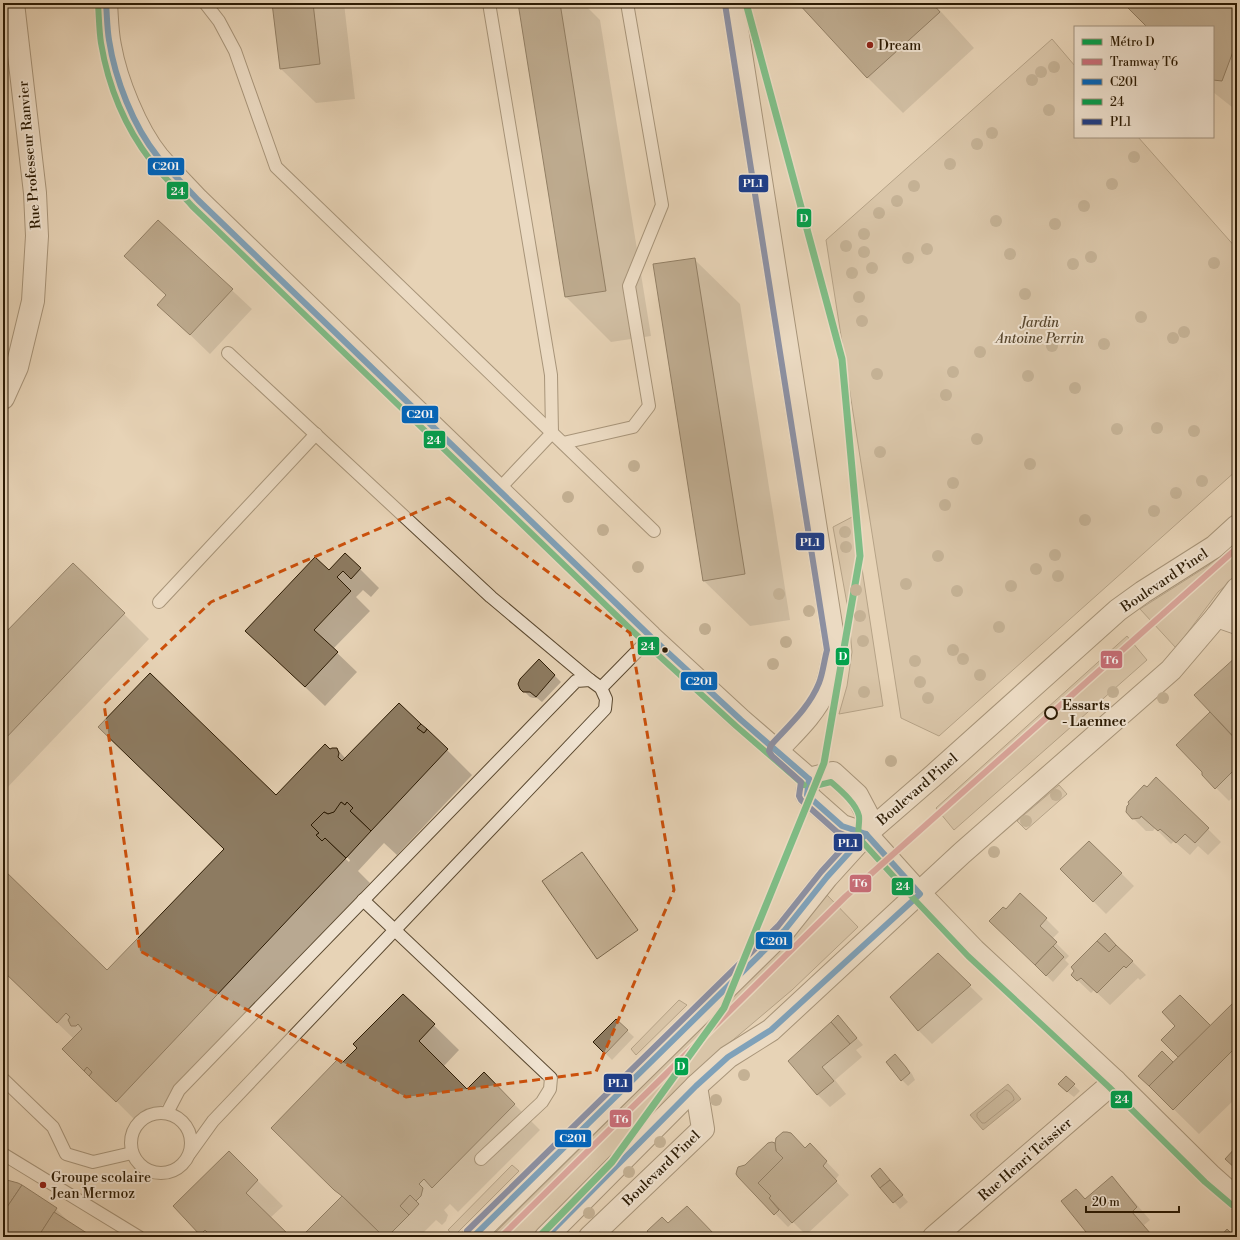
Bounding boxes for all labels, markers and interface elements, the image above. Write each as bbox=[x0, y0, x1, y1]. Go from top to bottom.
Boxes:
legend bbox=[1074, 26, 1214, 138]
text: Métro D bbox=[1110, 35, 1155, 50]
place label: Dream bbox=[878, 37, 921, 55]
marker: Dream bbox=[865, 40, 875, 50]
text: Tramway T6 bbox=[1110, 55, 1178, 70]
text: C201 bbox=[1110, 75, 1139, 90]
street label: Rue Professeur Ranvier bbox=[15, 80, 45, 230]
text: 24 bbox=[1110, 95, 1124, 110]
text: PL1 bbox=[1110, 115, 1132, 130]
line badge: C201 bbox=[147, 157, 185, 176]
text: C201 bbox=[152, 160, 181, 174]
line badge: PL1 bbox=[738, 174, 769, 193]
text: PL1 bbox=[743, 177, 764, 191]
line badge: 24 bbox=[166, 181, 189, 200]
text: 24 bbox=[171, 185, 185, 199]
line badge: D bbox=[796, 208, 812, 228]
text: D bbox=[800, 212, 809, 226]
park label: Jardin Antoine Perrin bbox=[994, 314, 1084, 348]
line badge: C201 bbox=[401, 405, 439, 424]
text: C201 bbox=[406, 408, 435, 422]
line badge: 24 bbox=[423, 430, 446, 449]
text: 24 bbox=[427, 434, 441, 448]
line badge: PL1 bbox=[795, 532, 825, 551]
text: PL1 bbox=[800, 536, 821, 550]
street label: Boulevard Pinel bbox=[1117, 545, 1212, 617]
line badge: 24 bbox=[637, 636, 660, 656]
text: 24 bbox=[641, 640, 655, 654]
unlabelled marker bbox=[660, 645, 670, 655]
line badge: D bbox=[835, 647, 850, 666]
text: D bbox=[839, 650, 848, 664]
line badge: T6 bbox=[1100, 650, 1123, 669]
text: T6 bbox=[1104, 654, 1119, 668]
line badge: C201 bbox=[680, 671, 718, 691]
text: C201 bbox=[685, 675, 714, 689]
place label: Essarts - Laennec bbox=[1062, 697, 1126, 731]
marker: Essarts - Laennec bbox=[1044, 706, 1058, 720]
street label: Boulevard Pinel bbox=[873, 750, 962, 830]
line badge: PL1 bbox=[833, 833, 863, 852]
text: PL1 bbox=[838, 837, 859, 851]
line badge: T6 bbox=[849, 874, 872, 893]
text: T6 bbox=[853, 877, 868, 891]
line badge: 24 bbox=[891, 877, 914, 896]
text: 24 bbox=[896, 880, 910, 894]
line badge: C201 bbox=[755, 931, 793, 950]
text: C201 bbox=[760, 935, 789, 949]
line badge: D bbox=[674, 1057, 689, 1076]
text: D bbox=[677, 1060, 686, 1074]
line badge: PL1 bbox=[603, 1073, 633, 1093]
text: PL1 bbox=[608, 1077, 629, 1091]
line badge: 24 bbox=[1110, 1090, 1133, 1109]
text: 24 bbox=[1115, 1093, 1129, 1107]
line badge: T6 bbox=[609, 1109, 632, 1128]
text: T6 bbox=[614, 1113, 629, 1127]
street label: Rue Henri Teissier bbox=[975, 1114, 1076, 1205]
street label: Boulevard Pinel bbox=[618, 1127, 704, 1211]
line badge: C201 bbox=[554, 1129, 592, 1148]
text: C201 bbox=[559, 1132, 588, 1146]
place label: Groupe scolaire Jean Mermoz bbox=[50, 1169, 151, 1203]
marker: Groupe scolaire Jean Mermoz bbox=[38, 1180, 48, 1190]
scale bar bbox=[1086, 1188, 1179, 1214]
text: 20 m bbox=[1092, 1195, 1120, 1210]

